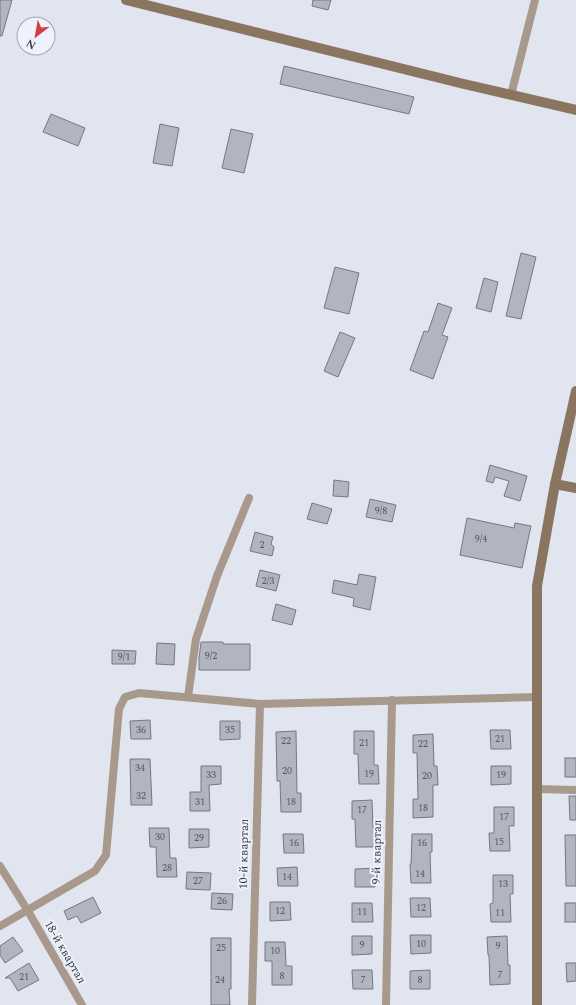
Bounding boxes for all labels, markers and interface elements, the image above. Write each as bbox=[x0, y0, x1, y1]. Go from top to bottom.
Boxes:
north arrow bbox=[16, 16, 56, 56]
text: N bbox=[23, 35, 39, 54]
house number: 9/8 bbox=[375, 503, 387, 519]
house number: 9/4 bbox=[475, 531, 487, 547]
house number: 2 bbox=[260, 537, 265, 553]
house number: 2/3 bbox=[262, 573, 274, 589]
house number: 9/2 bbox=[205, 648, 217, 664]
house number: 9/1 bbox=[118, 649, 130, 665]
house number: 36 bbox=[136, 722, 146, 738]
house number: 35 bbox=[225, 722, 235, 738]
house number: 21 bbox=[495, 731, 505, 747]
house number: 22 bbox=[281, 733, 291, 749]
house number: 21 bbox=[359, 735, 369, 751]
house number: 22 bbox=[418, 736, 428, 752]
house number: 34 bbox=[135, 760, 145, 776]
house number: 20 bbox=[282, 763, 292, 779]
house number: 19 bbox=[364, 766, 374, 782]
house number: 33 bbox=[206, 767, 216, 783]
house number: 19 bbox=[496, 767, 506, 783]
house number: 20 bbox=[422, 768, 432, 784]
house number: 32 bbox=[136, 788, 146, 804]
house number: 31 bbox=[195, 794, 205, 810]
house number: 18 bbox=[286, 794, 296, 810]
house number: 18 bbox=[418, 800, 428, 816]
house number: 17 bbox=[357, 802, 367, 818]
house number: 17 bbox=[499, 809, 509, 825]
street label: 10-й квартал bbox=[234, 819, 254, 889]
street label: 9-й квартал bbox=[367, 820, 387, 884]
house number: 30 bbox=[155, 829, 165, 845]
house number: 29 bbox=[194, 830, 204, 846]
house number: 15 bbox=[494, 834, 504, 850]
house number: 16 bbox=[289, 835, 299, 851]
house number: 16 bbox=[417, 835, 427, 851]
house number: 28 bbox=[162, 860, 172, 876]
house number: 14 bbox=[415, 866, 425, 882]
house number: 14 bbox=[282, 869, 292, 885]
house number: 27 bbox=[193, 873, 203, 889]
house number: 13 bbox=[498, 876, 508, 892]
house number: 26 bbox=[217, 893, 227, 909]
house number: 12 bbox=[416, 900, 426, 916]
house number: 12 bbox=[275, 903, 285, 919]
house number: 11 bbox=[357, 904, 367, 920]
house number: 11 bbox=[495, 905, 505, 921]
street label: 18-й квартал bbox=[39, 917, 91, 987]
house number: 10 bbox=[416, 936, 426, 952]
house number: 9 bbox=[360, 937, 365, 953]
house number: 9 bbox=[496, 938, 501, 954]
house number: 25 bbox=[216, 940, 226, 956]
house number: 10 bbox=[270, 943, 280, 959]
house number: 7 bbox=[498, 967, 503, 983]
house number: 8 bbox=[280, 968, 285, 984]
house number: 21 bbox=[19, 969, 29, 985]
house number: 24 bbox=[215, 972, 225, 988]
house number: 7 bbox=[361, 972, 366, 988]
house number: 8 bbox=[418, 972, 423, 988]

